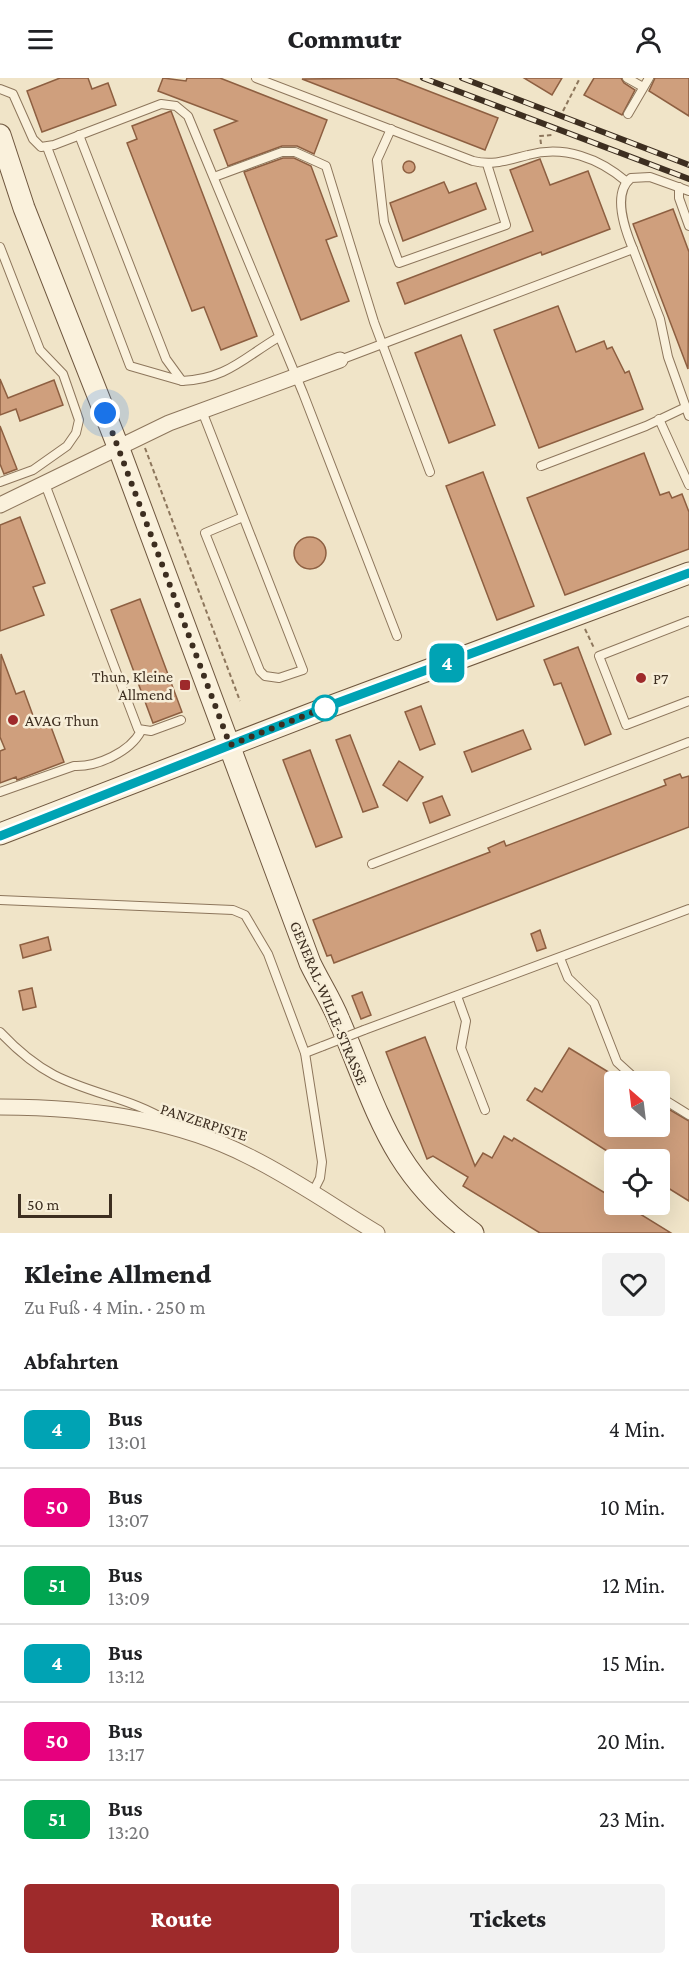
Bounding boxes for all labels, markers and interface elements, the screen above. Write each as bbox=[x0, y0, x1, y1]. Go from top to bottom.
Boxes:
icon: menu bbox=[24, 23, 57, 56]
icon: person bbox=[632, 23, 665, 56]
text: Commutr bbox=[287, 24, 402, 54]
your location bbox=[90, 398, 120, 428]
line badge: 4 bbox=[428, 644, 466, 682]
text: 4 bbox=[441, 651, 453, 675]
place label: Thun, Kleine Allmend bbox=[92, 668, 174, 703]
place label: P7 bbox=[653, 670, 669, 687]
marker: P7 bbox=[634, 671, 648, 685]
marker: Thun, Kleine Allmend bbox=[178, 678, 192, 692]
unlabelled marker bbox=[312, 695, 338, 721]
place label: AVAG Thun bbox=[25, 712, 99, 729]
marker: AVAG Thun bbox=[6, 713, 20, 727]
street label: GENERAL-WILLE-STRASSE bbox=[287, 919, 371, 1088]
north arrow bbox=[604, 1071, 670, 1137]
map controls bbox=[604, 1071, 670, 1215]
street label: PANZERPISTE bbox=[158, 1100, 250, 1144]
button: locate bbox=[604, 1149, 670, 1215]
scale bar bbox=[18, 1191, 112, 1218]
text: 50 m bbox=[27, 1196, 59, 1213]
button: heart bbox=[602, 1253, 665, 1316]
text: Kleine Allmend bbox=[24, 1258, 211, 1289]
text: Zu Fuß · 4 Min. · 250 m bbox=[24, 1296, 206, 1318]
text: Abfahrten bbox=[24, 1349, 119, 1374]
text: Bus bbox=[108, 1406, 142, 1431]
text: 4 bbox=[51, 1417, 63, 1441]
text: 4 Min. bbox=[609, 1417, 665, 1442]
text: 13:01 bbox=[108, 1431, 147, 1453]
text: Bus bbox=[108, 1484, 142, 1509]
text: 50 bbox=[45, 1495, 69, 1519]
text: 10 Min. bbox=[600, 1495, 665, 1520]
text: 13:07 bbox=[108, 1509, 149, 1531]
text: Bus bbox=[108, 1562, 142, 1587]
text: 51 bbox=[48, 1573, 66, 1597]
text: 12 Min. bbox=[602, 1573, 665, 1598]
text: 13:09 bbox=[108, 1587, 150, 1609]
text: Bus bbox=[108, 1640, 142, 1665]
text: 4 bbox=[51, 1651, 63, 1675]
text: 15 Min. bbox=[602, 1651, 665, 1676]
text: 13:12 bbox=[108, 1665, 145, 1687]
text: Bus bbox=[108, 1718, 142, 1743]
text: 50 bbox=[45, 1729, 69, 1753]
text: 20 Min. bbox=[597, 1729, 665, 1754]
text: 13:17 bbox=[108, 1743, 145, 1765]
text: Bus bbox=[108, 1796, 142, 1821]
text: 51 bbox=[48, 1807, 66, 1831]
text: 23 Min. bbox=[599, 1807, 665, 1832]
text: 13:20 bbox=[108, 1821, 150, 1843]
button: Route bbox=[24, 1884, 339, 1953]
button: Tickets bbox=[351, 1884, 665, 1953]

